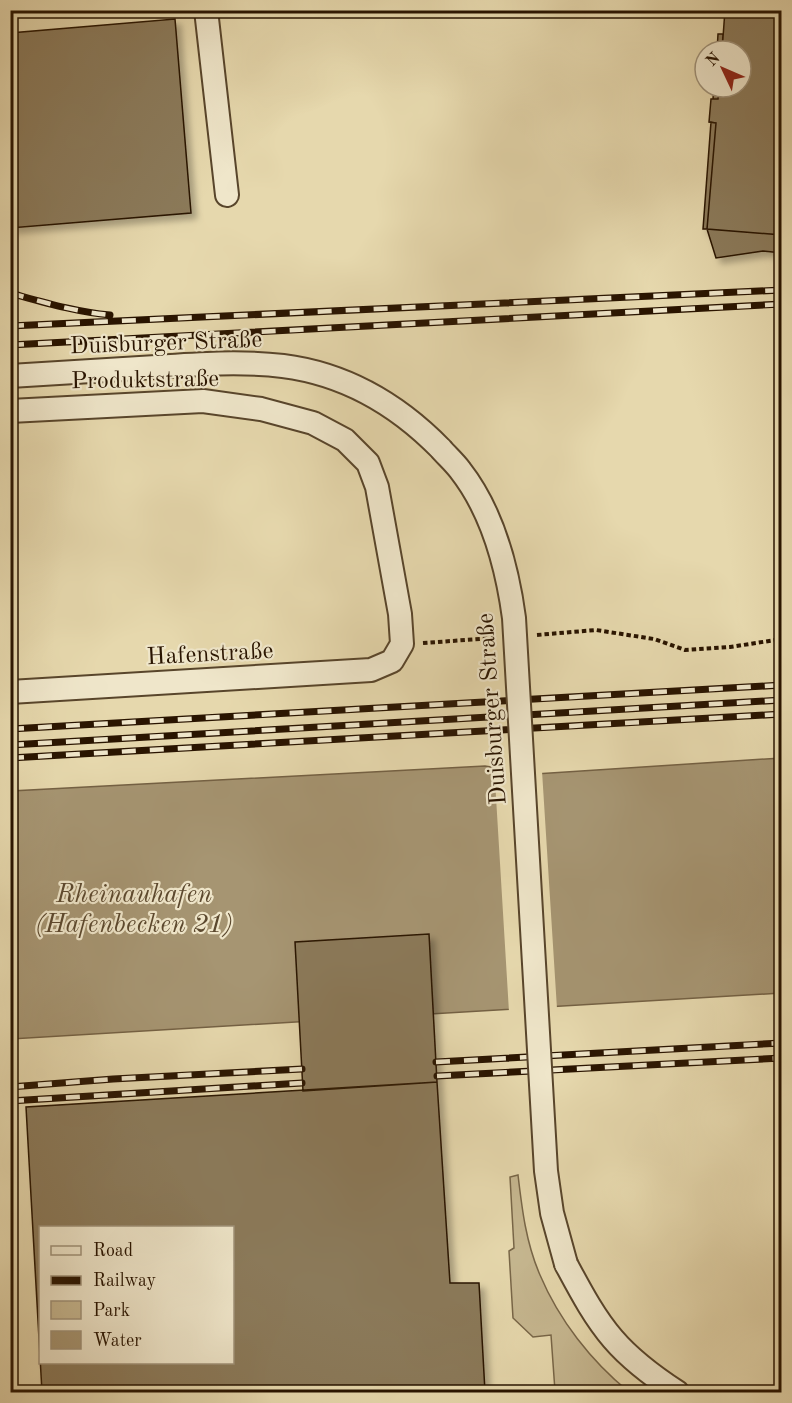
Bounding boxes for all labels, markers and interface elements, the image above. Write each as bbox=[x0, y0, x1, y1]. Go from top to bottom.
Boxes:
north arrow bbox=[693, 39, 753, 99]
text: N bbox=[704, 49, 724, 70]
street label: Duisburger Straße bbox=[69, 329, 263, 359]
street label: Produktstraße bbox=[71, 368, 219, 394]
street label: Duisburger Straße bbox=[474, 612, 512, 806]
street label: Hafenstraße bbox=[146, 640, 274, 670]
water label: Rheinauhafen (Hafenbecken 21) bbox=[35, 882, 233, 938]
legend bbox=[39, 1226, 234, 1364]
text: Road bbox=[93, 1242, 133, 1260]
text: Railway bbox=[93, 1272, 156, 1290]
text: Park bbox=[93, 1302, 130, 1320]
text: Water bbox=[93, 1332, 142, 1350]

